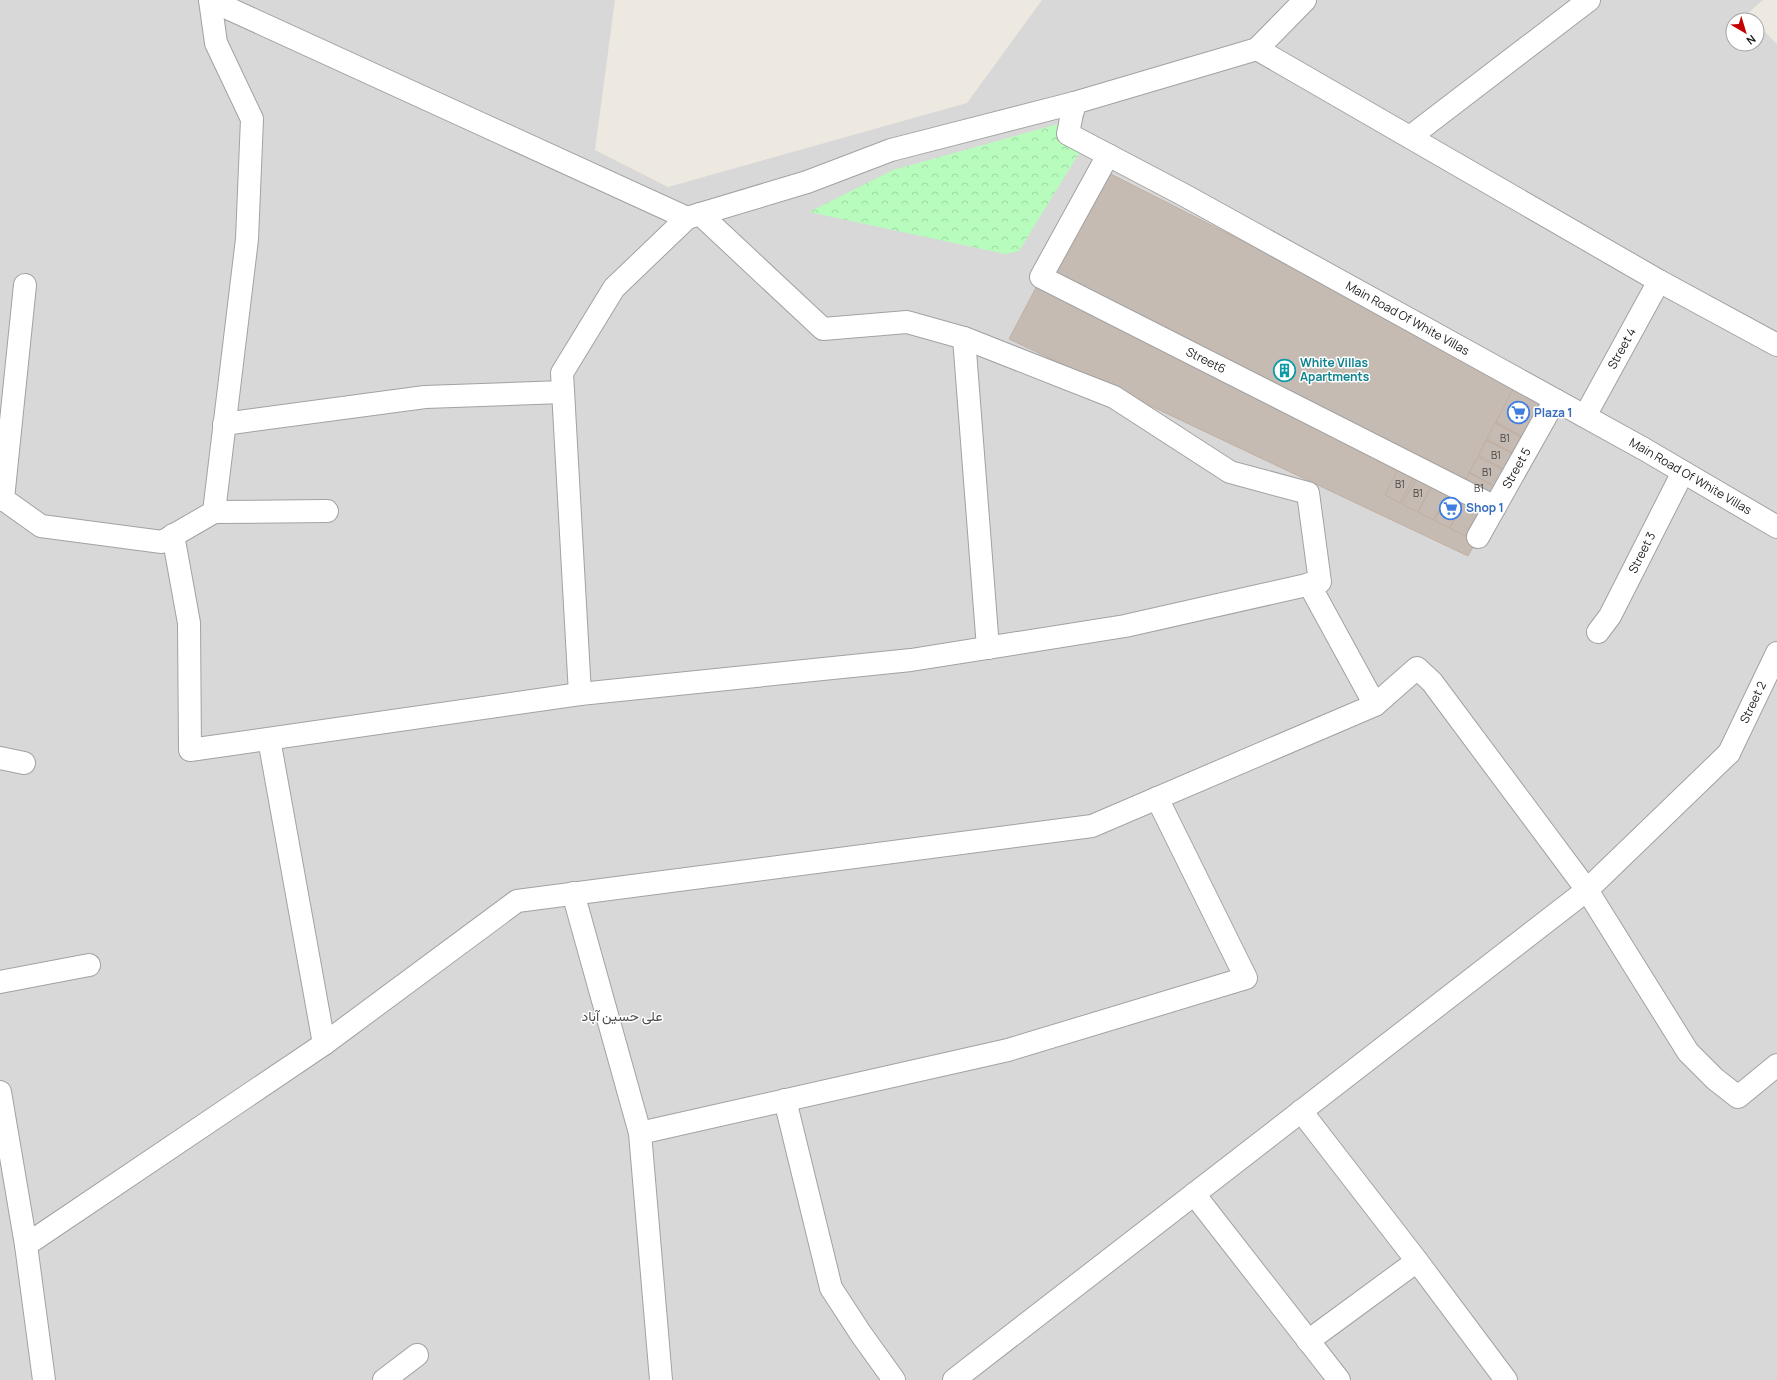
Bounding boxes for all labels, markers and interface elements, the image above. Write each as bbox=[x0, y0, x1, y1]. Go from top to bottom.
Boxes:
north arrow bbox=[1725, 12, 1765, 52]
text: N bbox=[1744, 32, 1759, 49]
street label: Main Road Of White Villas bbox=[1343, 277, 1473, 359]
street label: Street 4 bbox=[1603, 325, 1640, 372]
street label: Street6 bbox=[1183, 343, 1229, 377]
place label: White Villas Apartments bbox=[1300, 354, 1370, 385]
building icon: White Villas Apartments bbox=[1272, 357, 1298, 383]
supermarket icon: Plaza 1 bbox=[1505, 400, 1531, 426]
place label: Plaza 1 bbox=[1534, 404, 1573, 421]
house number: B1 bbox=[1500, 431, 1510, 445]
street label: Main Road Of White Villas bbox=[1626, 434, 1755, 518]
street label: Street 5 bbox=[1498, 444, 1535, 492]
house number: B1 bbox=[1491, 448, 1501, 462]
house number: B1 bbox=[1482, 465, 1492, 479]
house number: B1 bbox=[1395, 477, 1405, 491]
house number: B1 bbox=[1474, 481, 1484, 495]
house number: B1 bbox=[1413, 486, 1423, 500]
supermarket icon: Shop 1 bbox=[1437, 495, 1463, 521]
place label: Shop 1 bbox=[1466, 499, 1504, 516]
street label: Street 3 bbox=[1624, 529, 1659, 576]
street label: Street 2 bbox=[1735, 678, 1770, 726]
district label: علی حسین آباد bbox=[581, 1006, 663, 1025]

